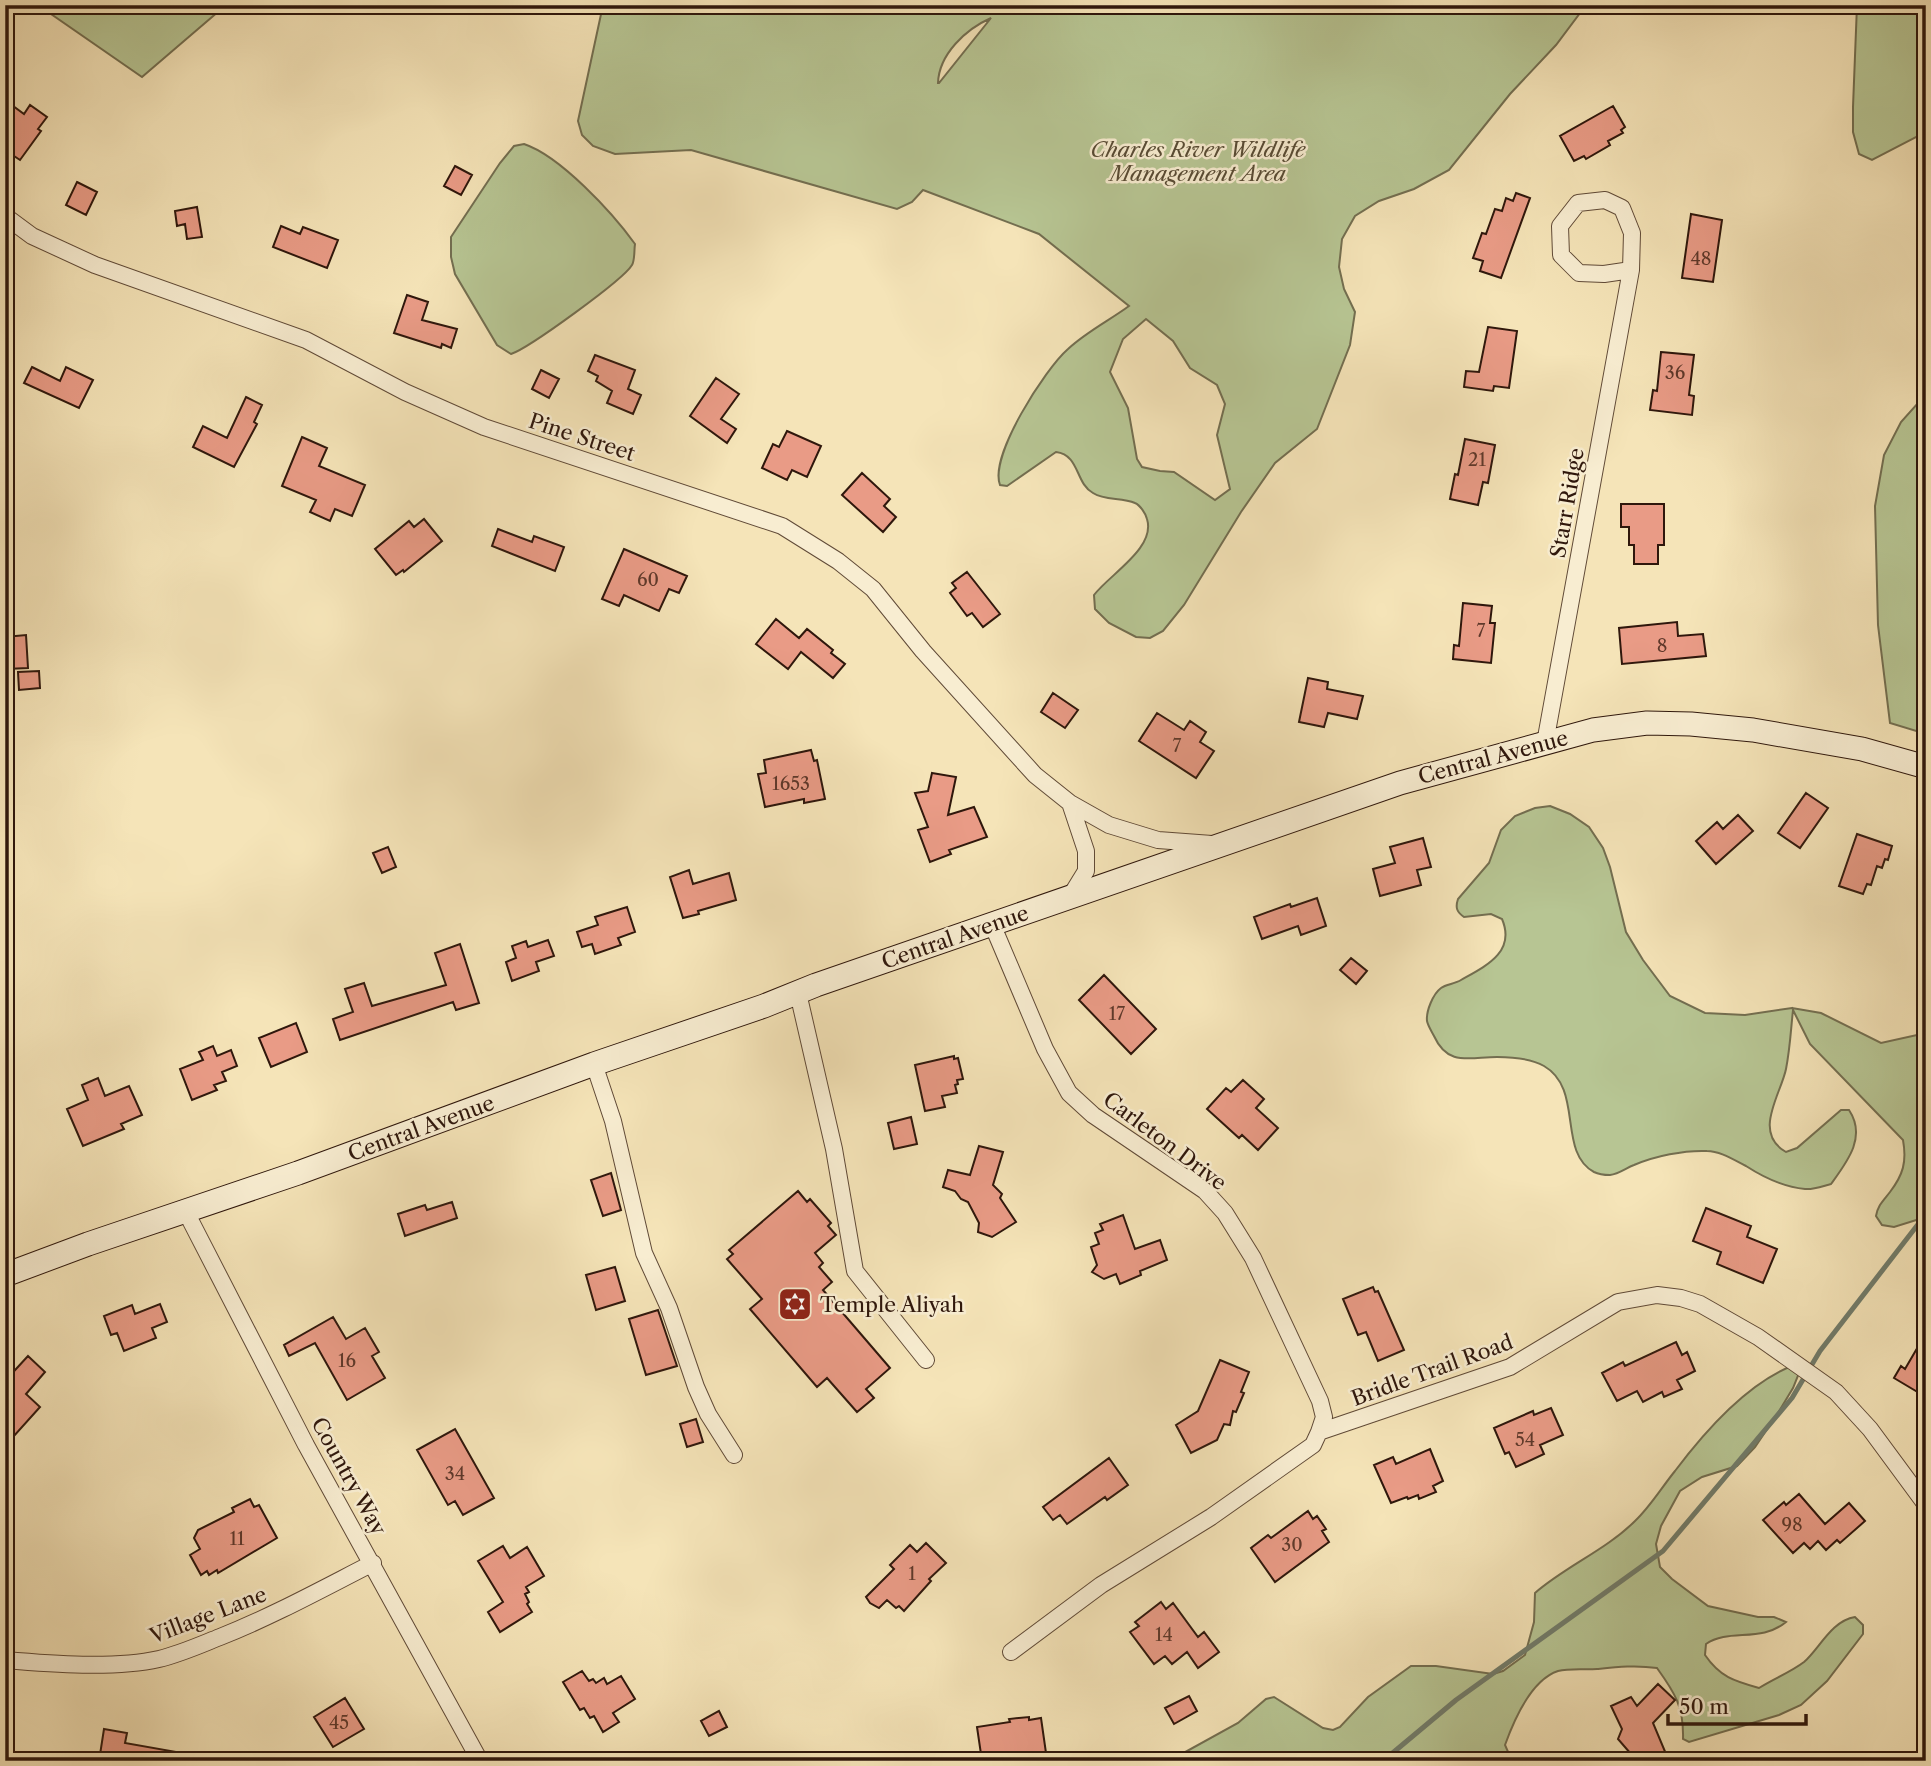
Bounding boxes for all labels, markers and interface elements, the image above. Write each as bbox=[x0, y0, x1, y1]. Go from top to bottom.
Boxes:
park label: Charles River Wildlife Management Area bbox=[1091, 137, 1306, 186]
house number: 48 bbox=[1690, 248, 1712, 270]
house number: 36 bbox=[1665, 362, 1685, 384]
street label: Pine Street bbox=[526, 408, 639, 466]
street label: Starr Ridge bbox=[1545, 446, 1589, 560]
house number: 21 bbox=[1468, 449, 1486, 471]
house number: 60 bbox=[637, 569, 659, 591]
house number: 7 bbox=[1477, 620, 1486, 642]
house number: 8 bbox=[1657, 635, 1667, 657]
street label: Central Avenue bbox=[1415, 725, 1571, 789]
house number: 7 bbox=[1173, 735, 1182, 757]
house number: 1653 bbox=[772, 773, 810, 795]
street label: Central Avenue bbox=[878, 900, 1032, 974]
house number: 17 bbox=[1109, 1003, 1125, 1025]
street label: Carleton Drive bbox=[1098, 1087, 1232, 1195]
street label: Central Avenue bbox=[344, 1090, 498, 1166]
synagogue icon: Temple Aliyah bbox=[776, 1285, 814, 1323]
place label: Temple Aliyah bbox=[820, 1292, 964, 1317]
street label: Bridle Trail Road bbox=[1348, 1329, 1516, 1411]
house number: 16 bbox=[338, 1350, 356, 1372]
street label: Country Way bbox=[306, 1413, 392, 1539]
house number: 54 bbox=[1515, 1429, 1535, 1451]
house number: 34 bbox=[445, 1463, 465, 1485]
house number: 98 bbox=[1781, 1514, 1803, 1536]
house number: 11 bbox=[229, 1528, 245, 1550]
house number: 30 bbox=[1281, 1534, 1303, 1556]
house number: 1 bbox=[908, 1563, 916, 1585]
street label: Village Lane bbox=[145, 1581, 270, 1649]
house number: 14 bbox=[1155, 1624, 1173, 1646]
scale bar bbox=[1668, 1682, 1807, 1726]
text: 50 m bbox=[1679, 1694, 1729, 1719]
house number: 45 bbox=[329, 1712, 349, 1734]

